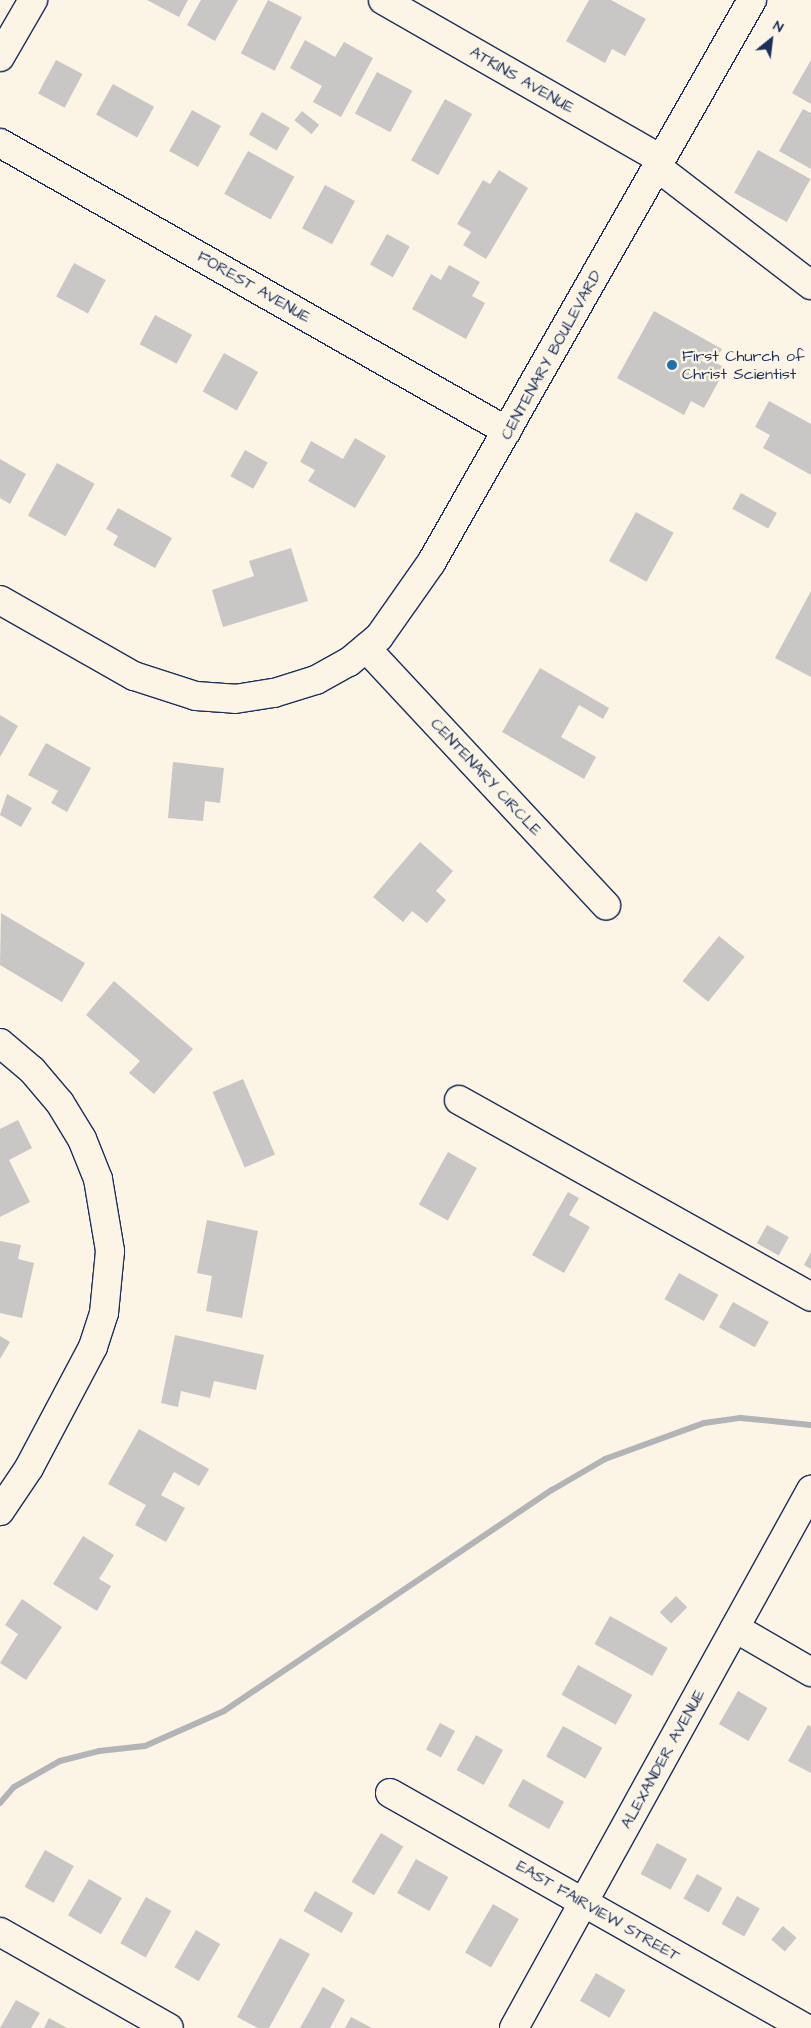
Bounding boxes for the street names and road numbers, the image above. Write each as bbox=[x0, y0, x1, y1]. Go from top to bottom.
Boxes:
street label: ATKINS AVENUE bbox=[466, 42, 578, 118]
street label: FOREST AVENUE bbox=[194, 247, 314, 327]
street label: CENTENARY BOULEVARD bbox=[496, 267, 606, 443]
street label: CENTENARY CIRCLE bbox=[426, 714, 546, 840]
street label: ALEXANDER AVENUE bbox=[617, 1686, 709, 1832]
street label: EAST FAIRVIEW STREET bbox=[513, 1856, 683, 1966]

